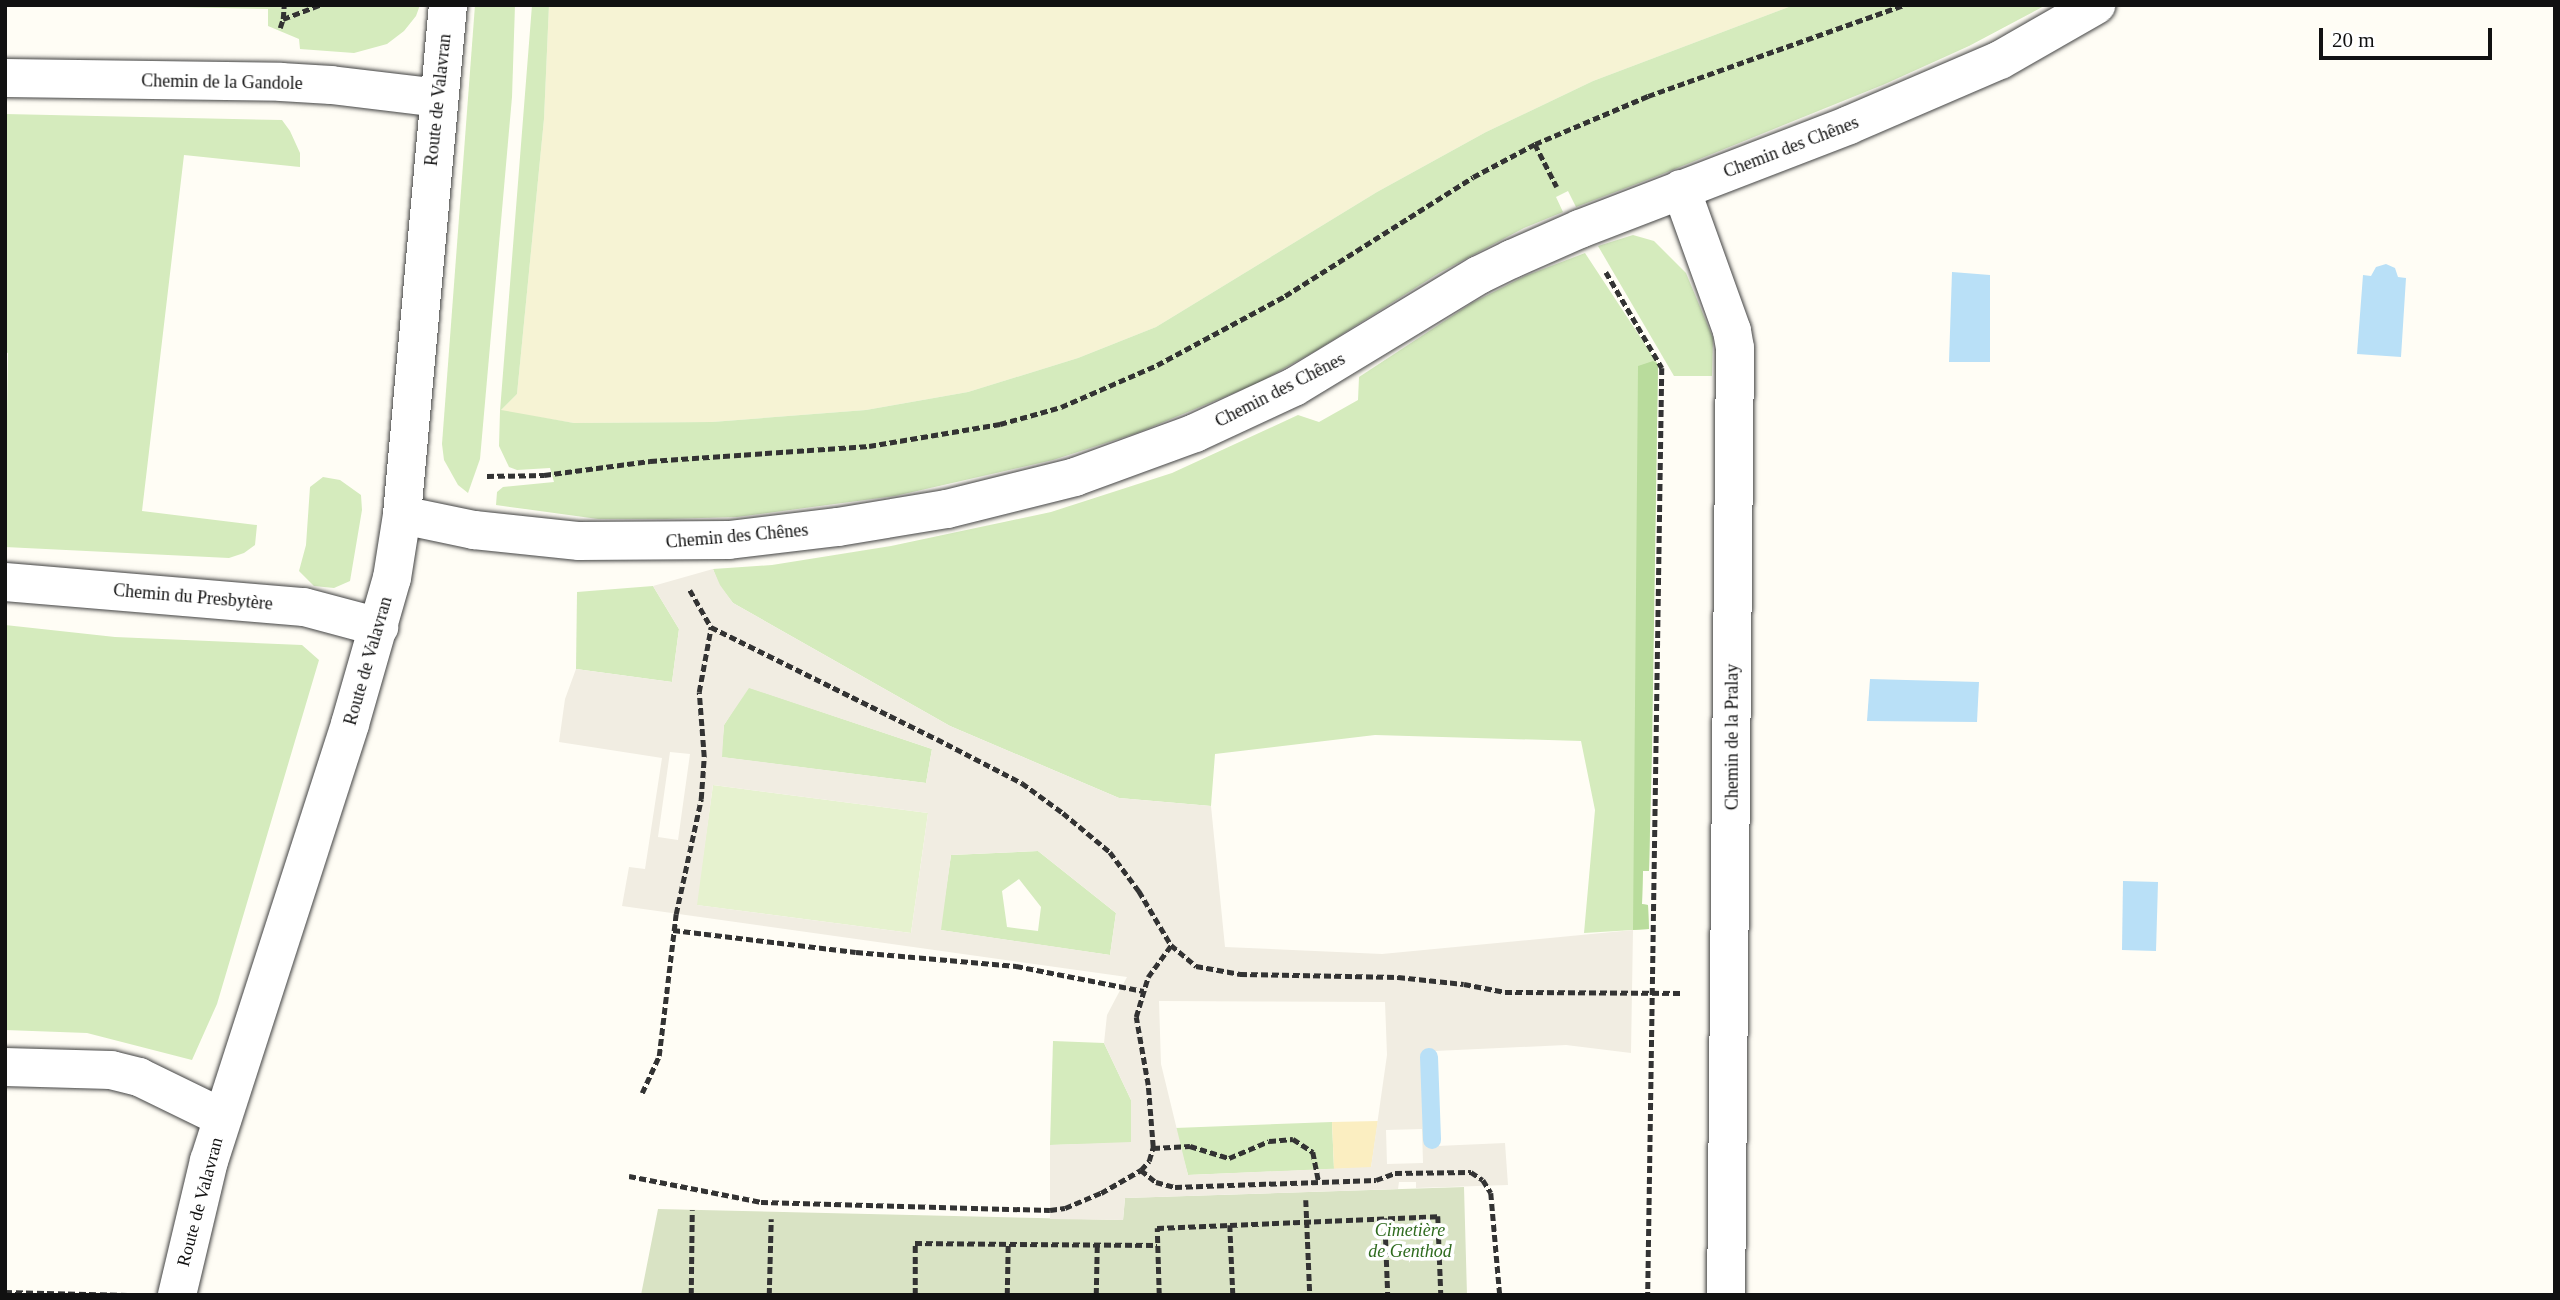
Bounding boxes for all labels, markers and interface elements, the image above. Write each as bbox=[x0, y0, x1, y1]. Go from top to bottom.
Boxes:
scale bar bbox=[2322, 14, 2495, 58]
text: 20 m bbox=[2332, 28, 2375, 52]
street label: Route de Valavran bbox=[420, 33, 456, 167]
street label: Chemin de la Gandole bbox=[141, 70, 303, 94]
street label: Chemin des Chênes bbox=[1720, 111, 1862, 183]
street label: Chemin des Chênes bbox=[1211, 348, 1349, 432]
street label: Chemin des Chênes bbox=[665, 519, 809, 553]
street label: Chemin du Presbytère bbox=[112, 579, 274, 615]
street label: Route de Valavran bbox=[339, 594, 397, 728]
street label: Chemin de la Pralay bbox=[1721, 664, 1743, 810]
street label: Route de Valavran bbox=[172, 1135, 228, 1269]
park label: Cimetière de Genthod bbox=[1368, 1220, 1452, 1262]

